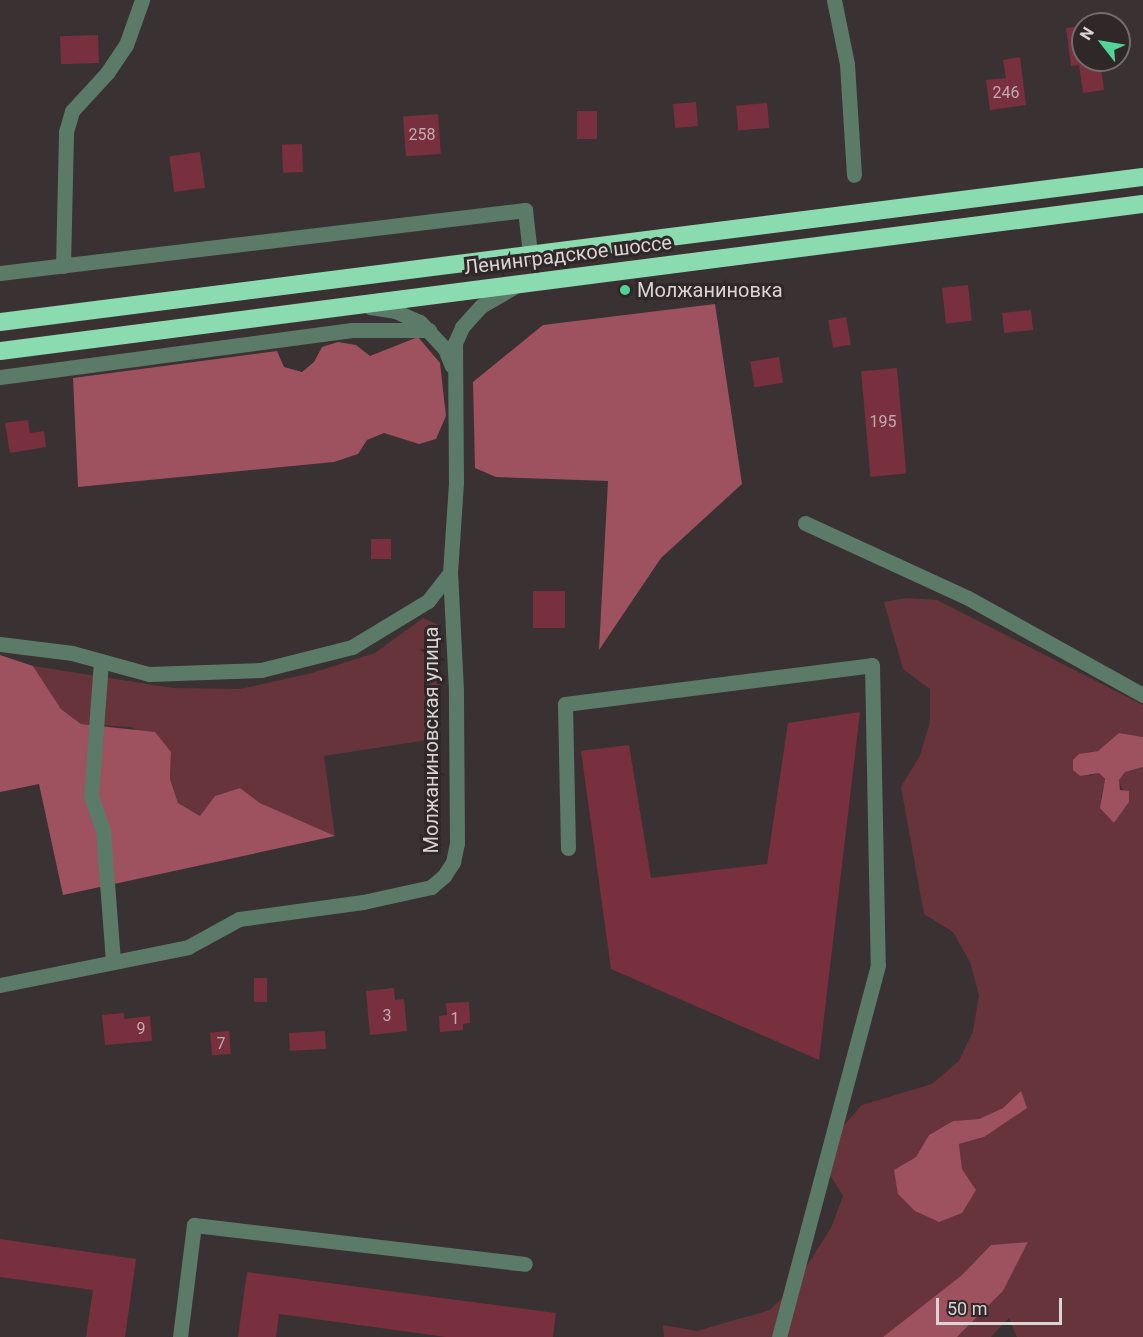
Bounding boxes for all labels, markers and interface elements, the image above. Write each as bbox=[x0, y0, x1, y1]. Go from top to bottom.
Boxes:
north arrow bbox=[1071, 12, 1131, 72]
text: N bbox=[1076, 24, 1098, 43]
house number: 246 bbox=[993, 83, 1019, 103]
house number: 258 bbox=[409, 125, 435, 145]
street label: Ленинградское шоссе bbox=[463, 230, 673, 280]
place label: Молжаниновка bbox=[637, 278, 783, 302]
marker: Молжаниновка bbox=[618, 283, 632, 297]
house number: 195 bbox=[870, 412, 896, 432]
street label: Молжаниновская улица bbox=[419, 627, 443, 853]
house number: 3 bbox=[383, 1006, 391, 1026]
house number: 1 bbox=[451, 1009, 459, 1029]
house number: 9 bbox=[137, 1019, 145, 1039]
house number: 7 bbox=[217, 1034, 225, 1054]
scale bar bbox=[939, 1286, 1065, 1324]
text: 50 m bbox=[947, 1298, 987, 1319]

